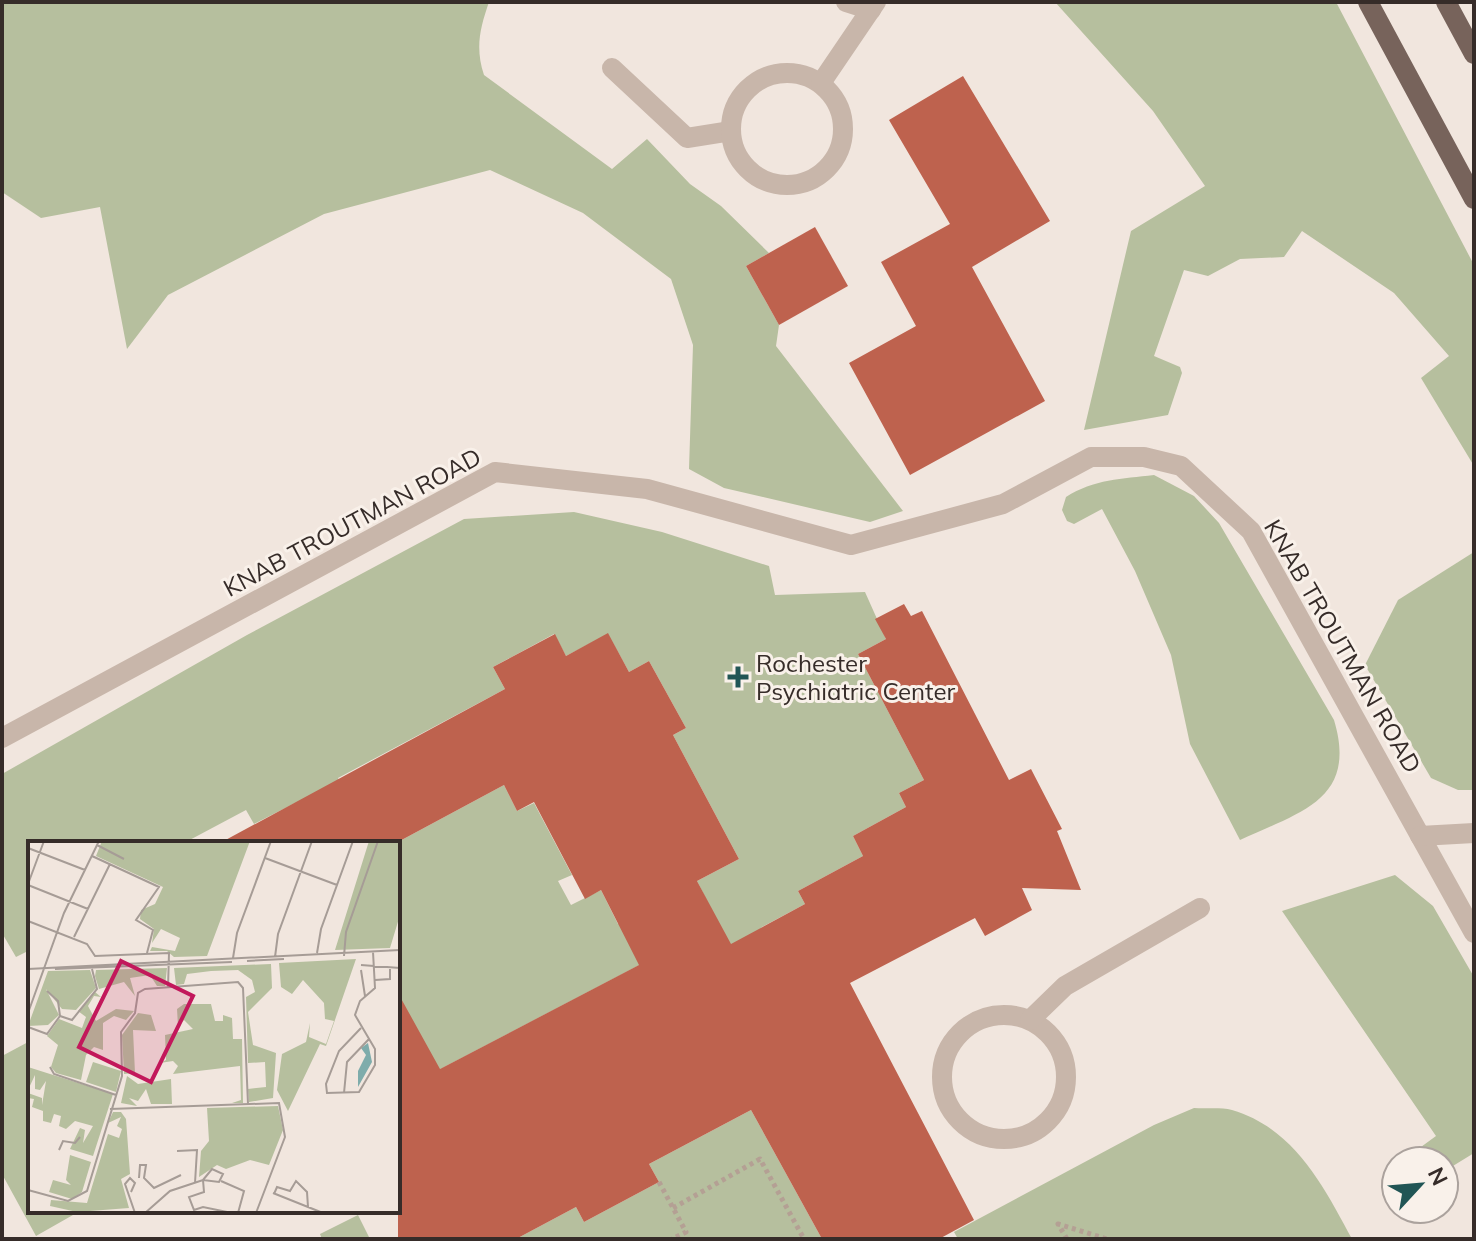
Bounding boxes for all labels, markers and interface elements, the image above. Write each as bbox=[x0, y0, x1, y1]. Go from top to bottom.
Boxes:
street label: KNAB TROUTMAN ROAD bbox=[218, 441, 486, 603]
street label: KNAB TROUTMAN ROAD bbox=[1258, 514, 1428, 778]
place label: Rochester Psychiatric Center bbox=[756, 648, 955, 706]
marker: Rochester Psychiatric Center bbox=[727, 666, 749, 688]
inset map bbox=[28, 841, 400, 1213]
north arrow bbox=[1380, 1145, 1460, 1225]
text: N bbox=[1422, 1163, 1454, 1190]

